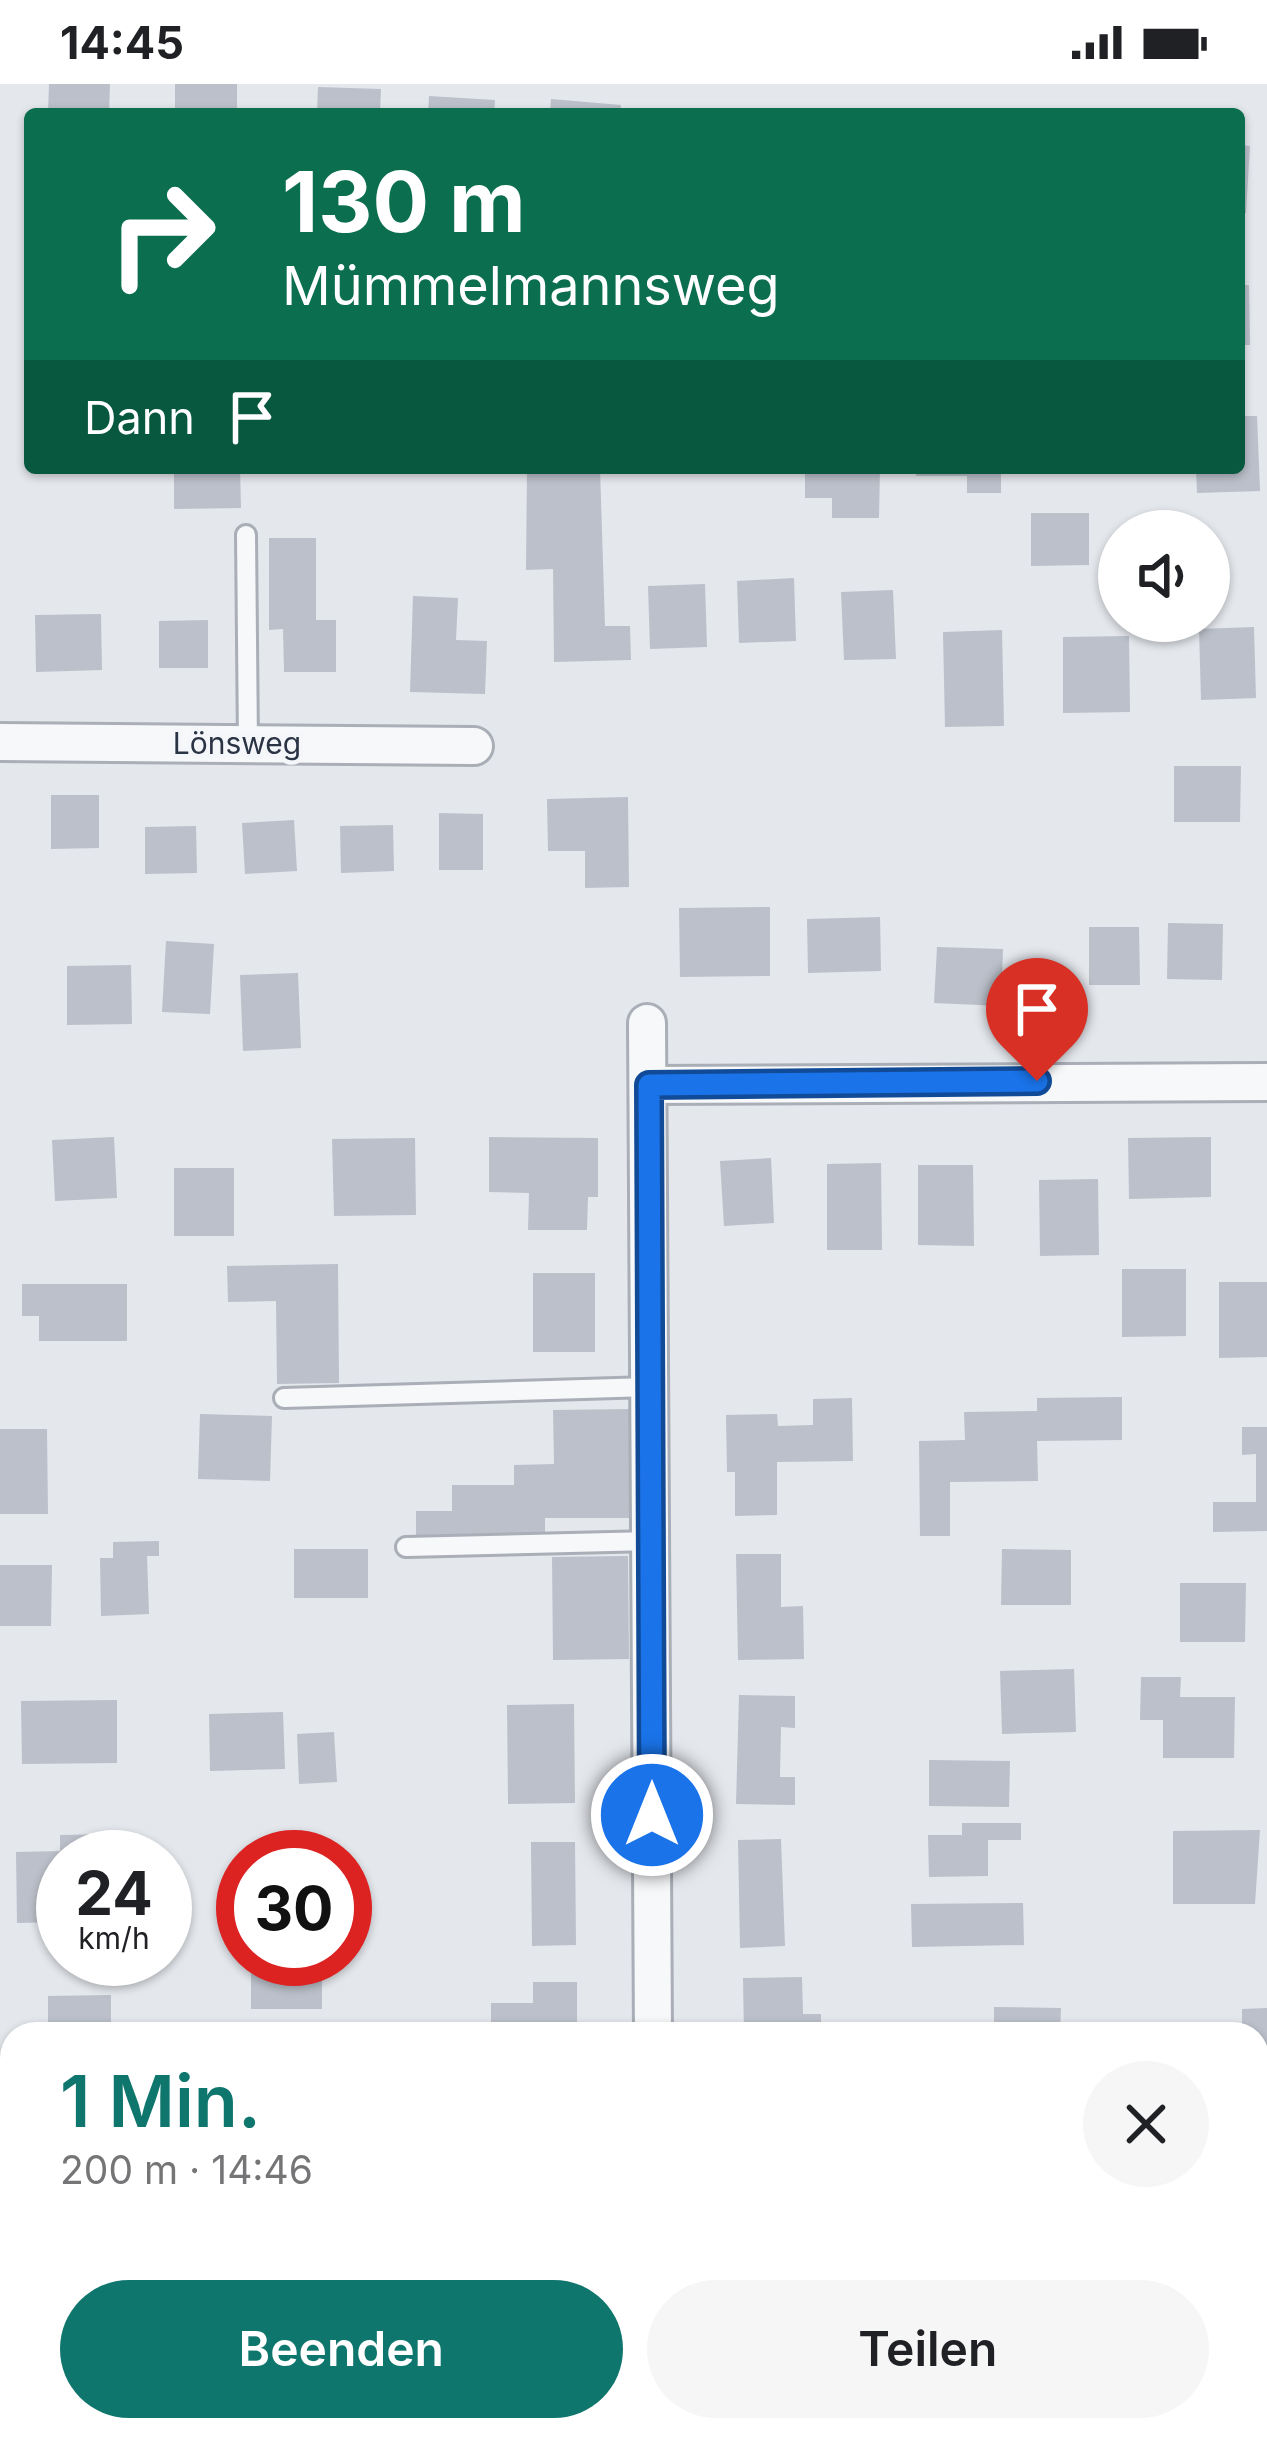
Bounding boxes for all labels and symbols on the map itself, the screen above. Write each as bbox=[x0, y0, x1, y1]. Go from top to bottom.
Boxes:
street label: Lönsweg bbox=[173, 725, 301, 761]
pin bbox=[986, 958, 1088, 1081]
position arrow bbox=[589, 1752, 715, 1878]
speed limit sign: 30 bbox=[216, 1830, 372, 1986]

